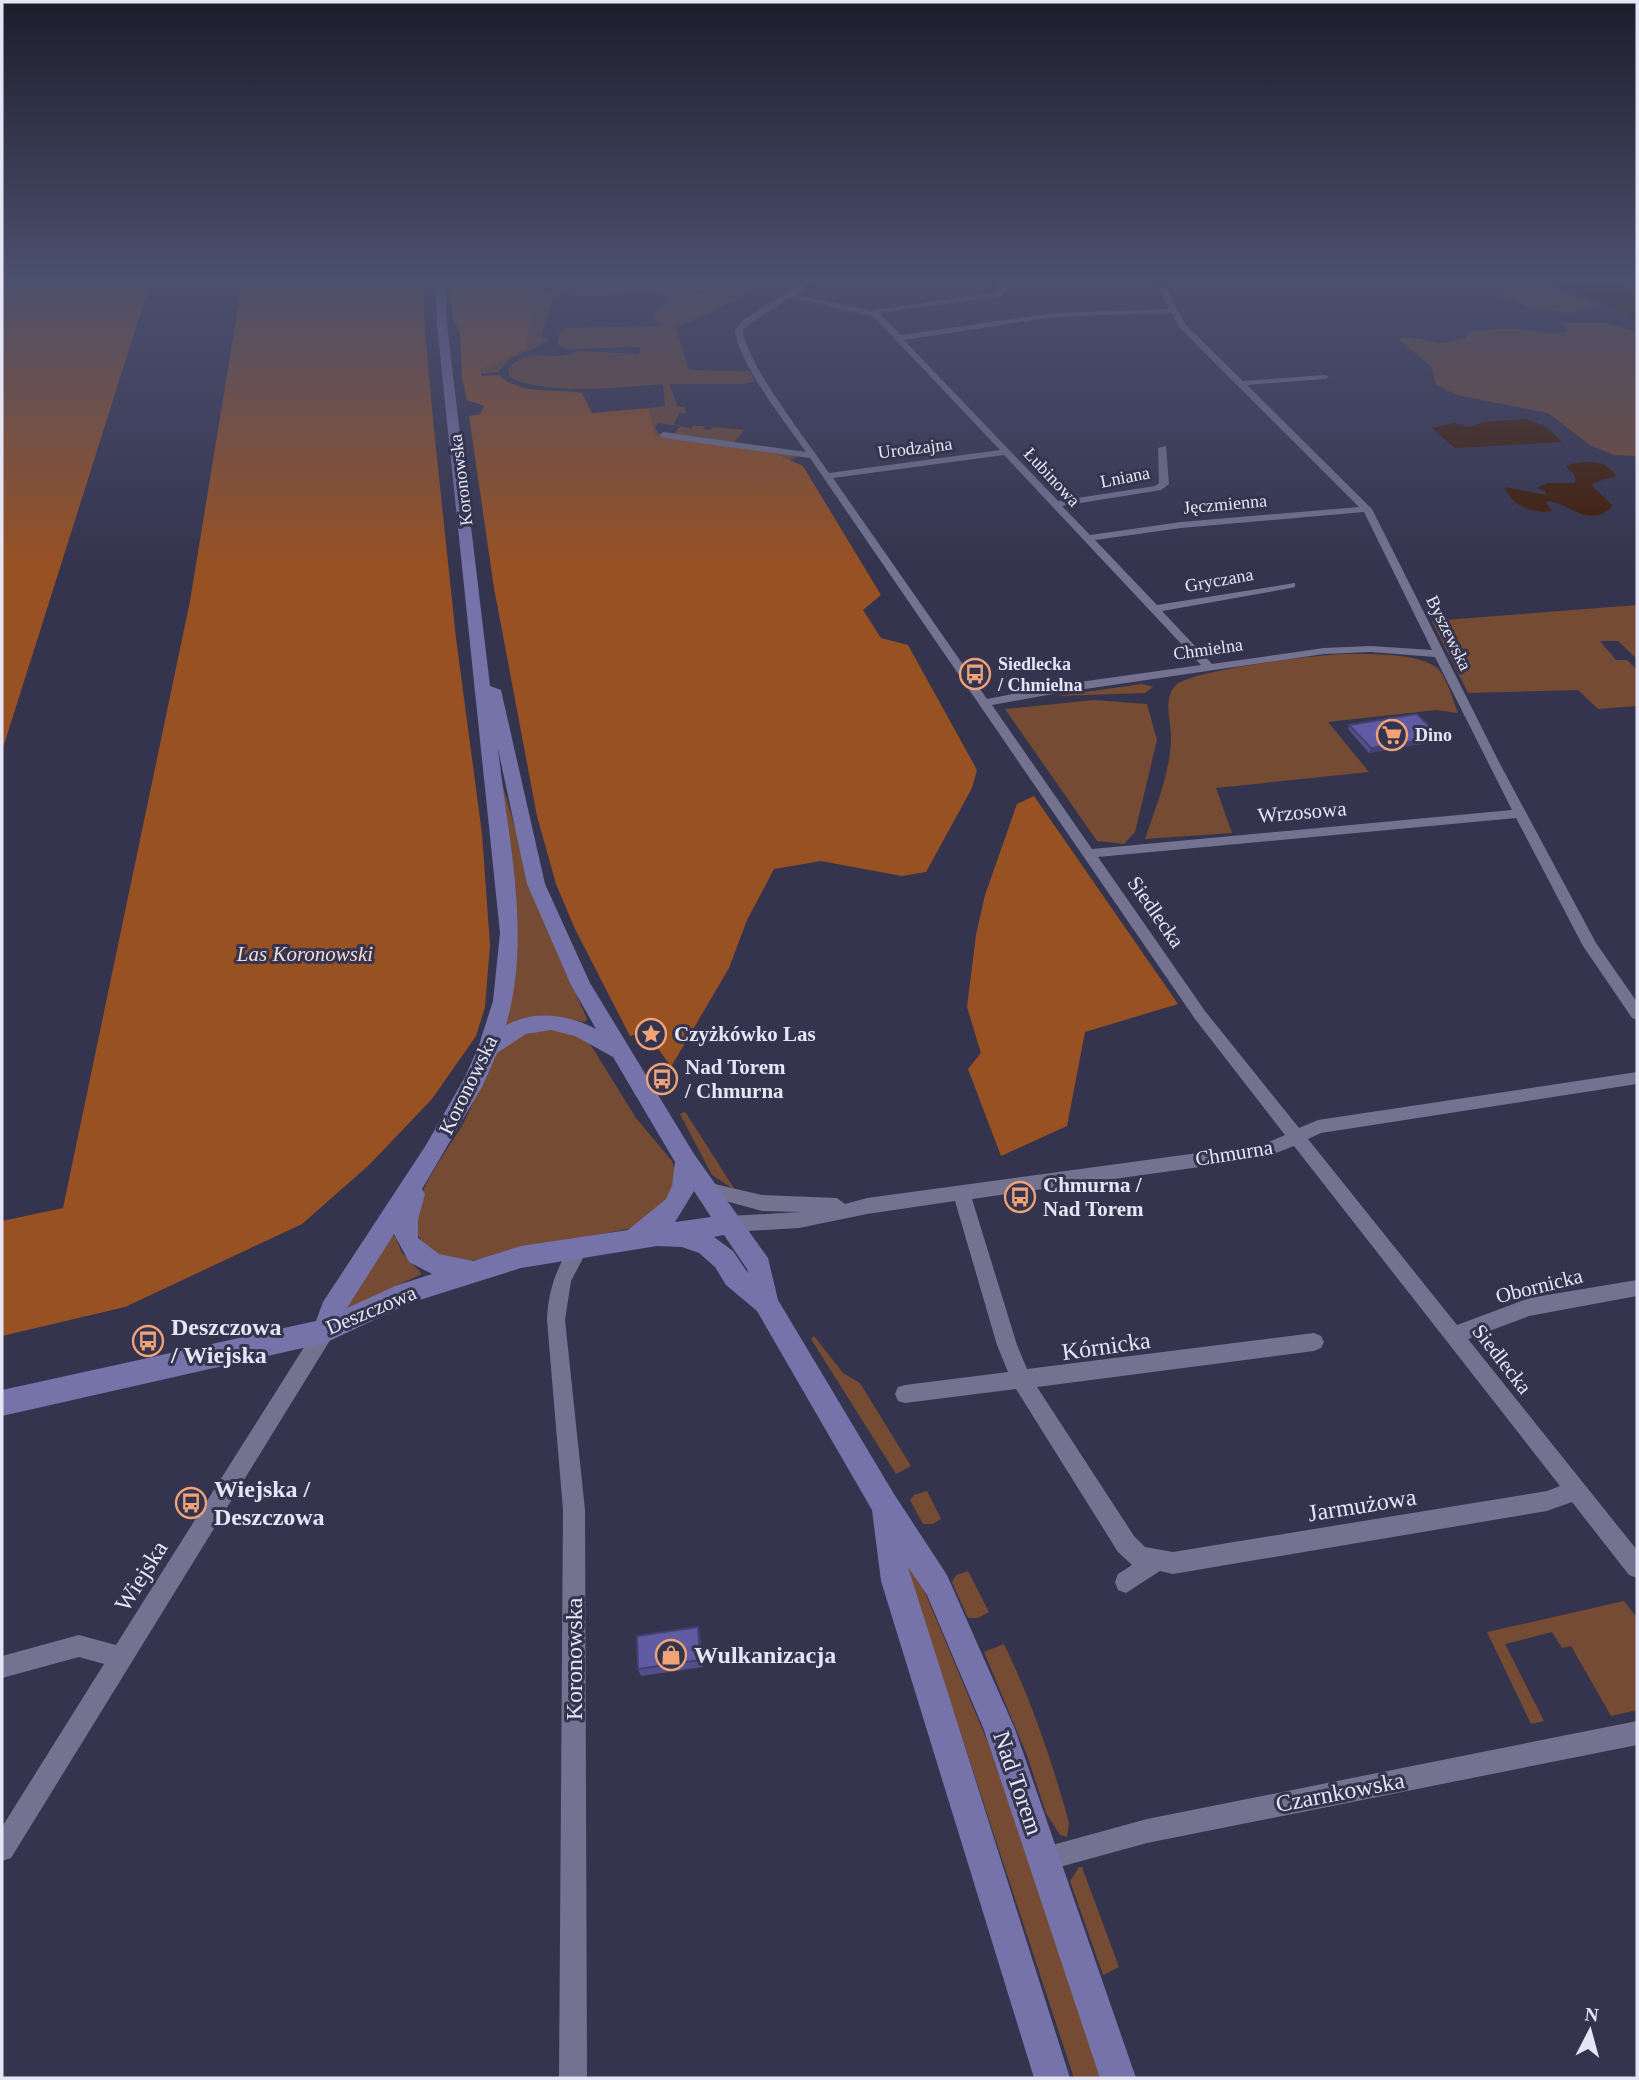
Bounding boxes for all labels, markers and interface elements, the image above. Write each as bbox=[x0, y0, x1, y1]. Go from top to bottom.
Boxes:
street label: Koronowska bbox=[445, 433, 477, 527]
street label: Urodzajna bbox=[877, 434, 953, 462]
street label: Łubinowa bbox=[1020, 443, 1084, 511]
street label: Lniana bbox=[1099, 462, 1151, 492]
street label: Jęczmienna bbox=[1182, 490, 1268, 518]
street label: Gryczana bbox=[1183, 564, 1255, 596]
street label: Byszewska bbox=[1422, 592, 1476, 674]
street label: Chmielna bbox=[1172, 634, 1244, 664]
place label: Siedlecka / Chmielna bbox=[997, 654, 1083, 695]
bus stop icon: Siedlecka / Chmielna bbox=[958, 657, 992, 691]
supermarket icon: Dino bbox=[1375, 718, 1409, 752]
place label: Dino bbox=[1415, 725, 1452, 745]
street label: Wrzosowa bbox=[1257, 796, 1348, 828]
street label: Siedlecka bbox=[1123, 872, 1190, 953]
park label: Las Koronowski bbox=[236, 942, 373, 966]
place icon: Czyżkówko Las bbox=[634, 1017, 668, 1051]
place label: Czyżkówko Las bbox=[674, 1022, 816, 1046]
street label: Koronowska bbox=[434, 1031, 503, 1138]
place label: Nad Torem / Chmurna bbox=[684, 1055, 786, 1103]
bus stop icon: Nad Torem / Chmurna bbox=[645, 1062, 679, 1096]
street label: Chmurna bbox=[1194, 1135, 1275, 1171]
place label: Chmurna / Nad Torem bbox=[1043, 1173, 1144, 1221]
bus stop icon: Chmurna / Nad Torem bbox=[1003, 1180, 1037, 1214]
street label: Obornicka bbox=[1493, 1263, 1586, 1308]
street label: Deszczowa bbox=[322, 1280, 420, 1340]
place label: Deszczowa / Wiejska bbox=[170, 1314, 282, 1368]
street label: Siedlecka bbox=[1467, 1319, 1537, 1399]
bus stop icon: Deszczowa / Wiejska bbox=[131, 1324, 165, 1358]
street label: Kórnicka bbox=[1060, 1327, 1152, 1365]
place label: Wiejska / Deszczowa bbox=[214, 1476, 325, 1530]
street label: Jarmużowa bbox=[1306, 1484, 1418, 1526]
bus stop icon: Wiejska / Deszczowa bbox=[174, 1486, 208, 1520]
street label: Wiejska bbox=[109, 1536, 173, 1616]
street label: Koronowska bbox=[561, 1597, 587, 1720]
shop icon: Wulkanizacja bbox=[654, 1638, 688, 1672]
place label: Wulkanizacja bbox=[694, 1642, 836, 1668]
street label: Nad Torem bbox=[988, 1728, 1048, 1839]
street label: Czarnkowska bbox=[1273, 1767, 1407, 1817]
north arrow bbox=[1555, 1996, 1625, 2066]
text: N bbox=[1584, 2003, 1600, 2026]

